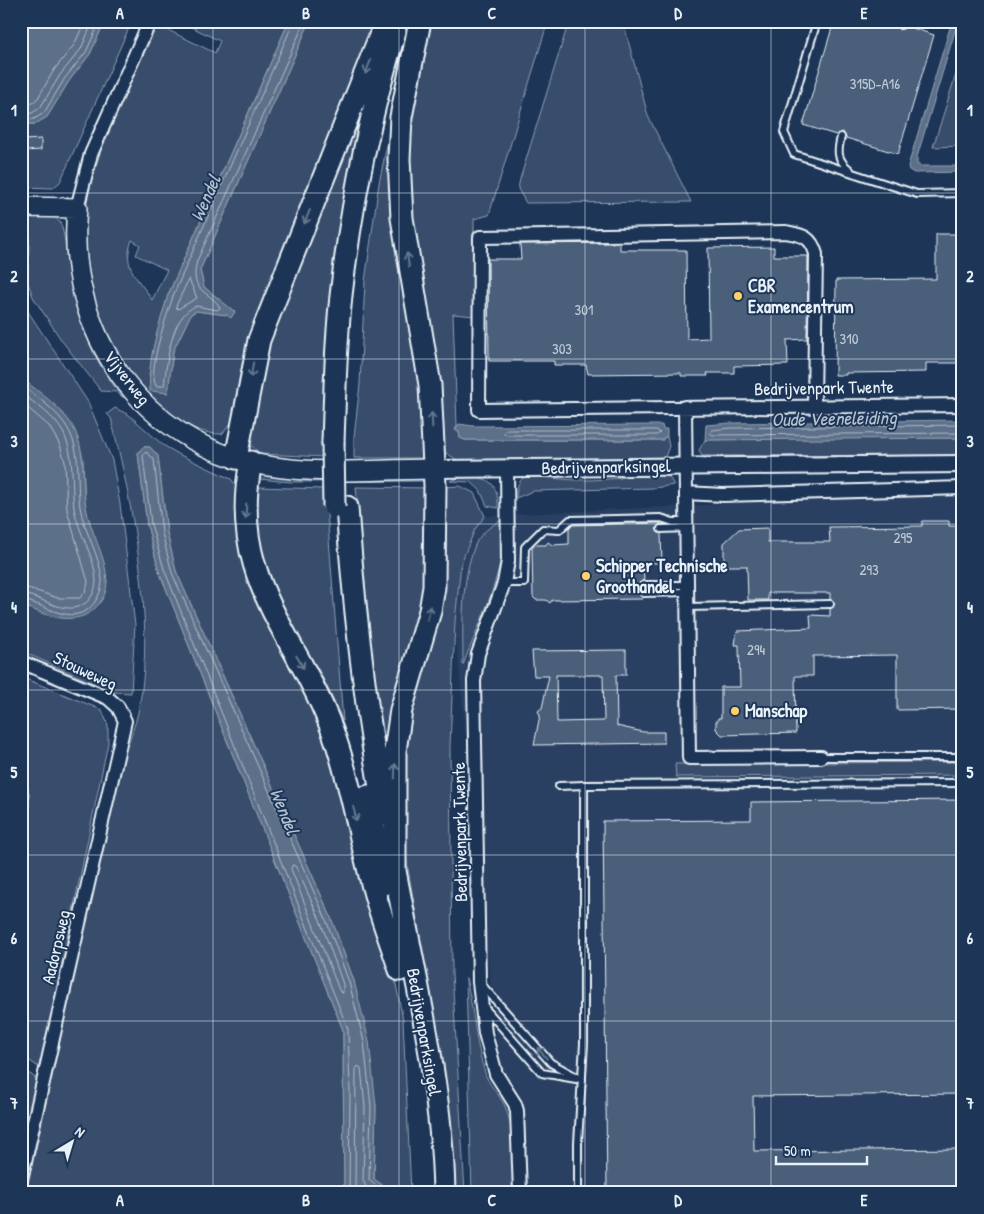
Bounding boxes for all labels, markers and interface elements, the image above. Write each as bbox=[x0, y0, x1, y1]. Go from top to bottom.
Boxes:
text: A bbox=[116, 2, 124, 24]
text: B bbox=[302, 2, 310, 24]
text: C bbox=[488, 2, 497, 24]
text: D bbox=[674, 2, 682, 24]
text: E bbox=[860, 2, 868, 24]
one-way arrow bbox=[362, 59, 371, 74]
house number: 315D-A16 bbox=[850, 73, 900, 94]
text: 1 bbox=[11, 99, 17, 121]
text: 1 bbox=[967, 99, 973, 121]
water label: Wendel bbox=[183, 170, 227, 225]
one-way arrow bbox=[302, 210, 311, 225]
one-way arrow bbox=[403, 252, 413, 268]
text: 2 bbox=[10, 265, 18, 287]
text: 2 bbox=[966, 265, 974, 287]
place label: CBR Examencentrum bbox=[748, 273, 853, 319]
marker: CBR Examencentrum bbox=[732, 290, 744, 302]
house number: 301 bbox=[575, 299, 593, 320]
house number: 310 bbox=[840, 328, 859, 349]
house number: 303 bbox=[552, 338, 572, 359]
street label: Vijverweg bbox=[98, 345, 157, 410]
one-way arrow bbox=[247, 362, 257, 378]
street label: Bedrijvenpark Twente bbox=[754, 374, 894, 401]
water label: Oude Veeneleiding bbox=[771, 404, 898, 432]
one-way arrow bbox=[428, 412, 437, 428]
text: 3 bbox=[10, 430, 18, 452]
text: 3 bbox=[966, 430, 974, 452]
street label: Bedrijvenparksingel bbox=[541, 453, 671, 480]
one-way arrow bbox=[241, 502, 251, 519]
house number: 295 bbox=[894, 527, 913, 548]
place label: Schipper Technische Groothandel bbox=[596, 553, 728, 599]
house number: 293 bbox=[859, 559, 879, 580]
marker: Schipper Technische Groothandel bbox=[580, 570, 592, 582]
text: 4 bbox=[11, 596, 17, 618]
text: 4 bbox=[967, 596, 973, 618]
one-way arrow bbox=[425, 605, 434, 621]
house number: 294 bbox=[747, 639, 765, 660]
street label: Stouweweg bbox=[49, 645, 121, 696]
one-way arrow bbox=[295, 654, 305, 668]
place label: Manschap bbox=[745, 698, 807, 724]
marker: Manschap bbox=[729, 705, 741, 717]
text: 5 bbox=[11, 761, 18, 783]
text: 5 bbox=[967, 761, 974, 783]
street label: Bedrijvenpark Twente bbox=[446, 762, 473, 902]
one-way arrow bbox=[390, 763, 399, 779]
water label: Wendel bbox=[264, 784, 306, 839]
one-way arrow bbox=[351, 805, 360, 821]
street label: Aadorpsweg bbox=[35, 907, 76, 986]
text: 6 bbox=[11, 927, 18, 949]
text: 6 bbox=[967, 927, 974, 949]
street label: Bedrijvenparksingel bbox=[401, 966, 448, 1098]
one-way arrow bbox=[537, 1047, 548, 1060]
text: 7 bbox=[9, 1092, 18, 1114]
text: 7 bbox=[965, 1092, 974, 1114]
north arrow bbox=[48, 1116, 98, 1166]
text: N bbox=[72, 1122, 90, 1141]
scale bar bbox=[776, 1134, 868, 1166]
text: 50 m bbox=[784, 1140, 811, 1161]
text: A bbox=[116, 1189, 124, 1211]
text: B bbox=[302, 1189, 310, 1211]
text: C bbox=[488, 1189, 497, 1211]
text: D bbox=[674, 1189, 682, 1211]
text: E bbox=[860, 1189, 868, 1211]

